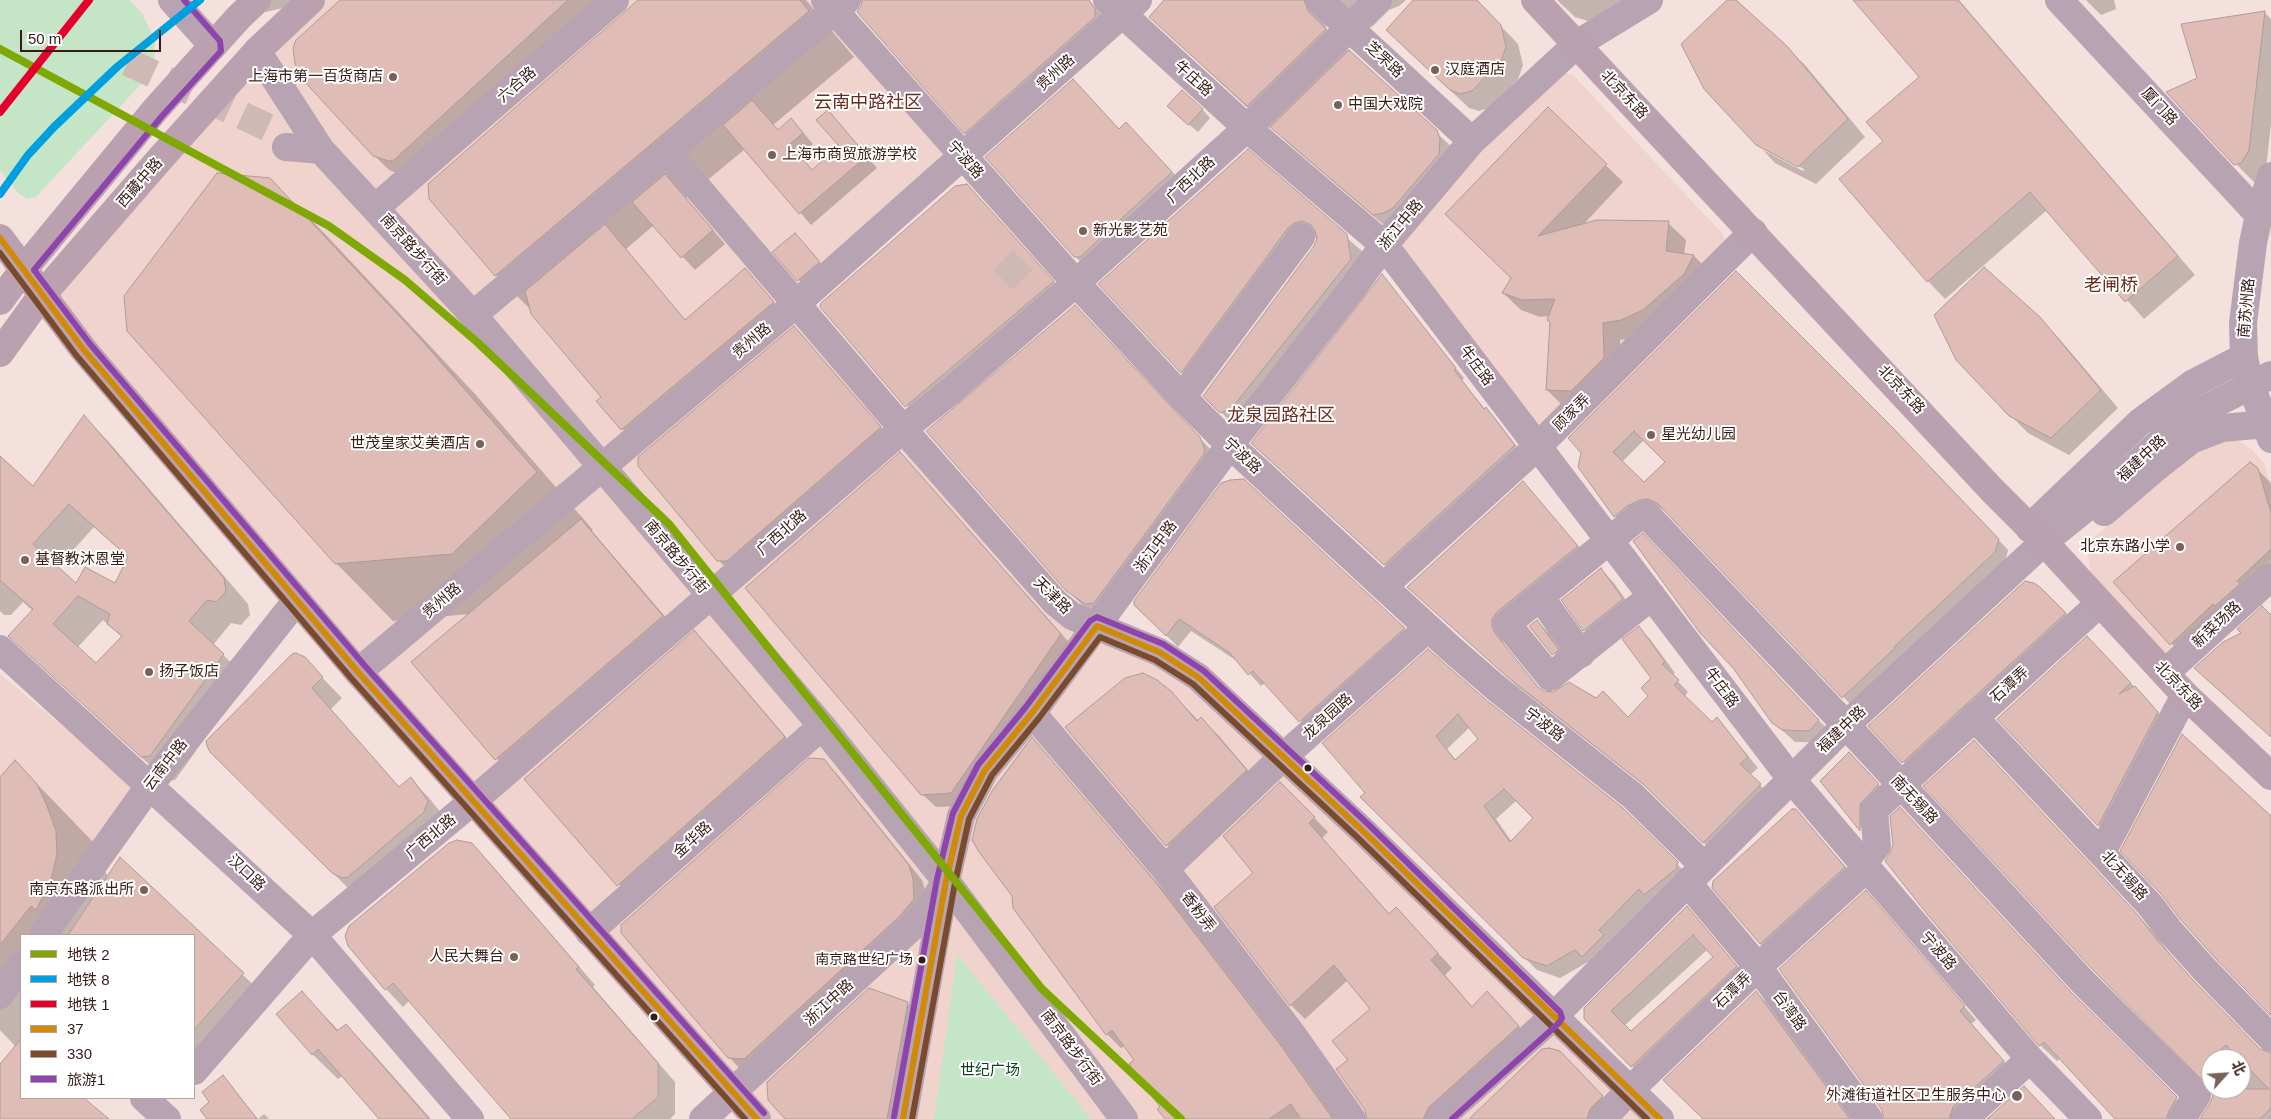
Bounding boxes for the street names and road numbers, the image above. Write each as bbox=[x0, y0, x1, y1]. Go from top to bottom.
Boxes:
street label: 芝罘路 bbox=[1361, 38, 1407, 82]
street label: 贵州路 bbox=[1033, 51, 1079, 95]
street label: 牛庄路 bbox=[1170, 57, 1216, 101]
street label: 六合路 bbox=[494, 63, 540, 107]
street label: 北京东路 bbox=[1597, 67, 1651, 123]
street label: 厦门路 bbox=[2137, 84, 2181, 130]
street label: 宁波路 bbox=[943, 137, 987, 183]
street label: 广西北路 bbox=[1163, 153, 1219, 207]
street label: 西藏中路 bbox=[114, 154, 166, 212]
street label: 浙江中路 bbox=[1375, 196, 1427, 254]
street label: 南京路步行街 bbox=[376, 211, 450, 289]
street label: 南苏州路 bbox=[2235, 277, 2259, 339]
street label: 贵州路 bbox=[729, 320, 775, 362]
street label: 牛庄路 bbox=[1455, 343, 1497, 389]
street label: 北京东路 bbox=[1874, 362, 1928, 418]
street label: 顾家弄 bbox=[1550, 391, 1594, 435]
street label: 福建中路 bbox=[2114, 432, 2170, 486]
street label: 宁波路 bbox=[1219, 434, 1265, 478]
street label: 广西北路 bbox=[753, 507, 811, 559]
street label: 南京路步行街 bbox=[640, 517, 712, 597]
street label: 浙江中路 bbox=[1131, 517, 1181, 577]
street label: 天津路 bbox=[1030, 574, 1074, 618]
street label: 贵州路 bbox=[419, 580, 465, 622]
street label: 新菜场路 bbox=[2189, 598, 2245, 652]
street label: 北京东路 bbox=[2151, 658, 2205, 714]
street label: 石潭弄 bbox=[1987, 663, 2033, 707]
street label: 牛庄路 bbox=[1700, 665, 1742, 711]
street label: 龙泉园路 bbox=[1300, 690, 1356, 744]
street label: 福建中路 bbox=[1814, 703, 1870, 757]
street label: 宁波路 bbox=[1521, 704, 1567, 746]
street label: 云南中路 bbox=[140, 736, 192, 794]
street label: 南无锡路 bbox=[1887, 772, 1941, 828]
street label: 广西北路 bbox=[402, 811, 460, 863]
street label: 金华路 bbox=[670, 818, 716, 862]
street label: 北无锡路 bbox=[2097, 848, 2151, 904]
street label: 汉口路 bbox=[223, 851, 269, 895]
street label: 香粉弄 bbox=[1177, 889, 1219, 935]
street label: 宁波路 bbox=[1916, 928, 1960, 974]
street label: 石潭弄 bbox=[1711, 969, 1755, 1013]
street label: 浙江中路 bbox=[801, 976, 857, 1030]
street label: 台湾路 bbox=[1768, 988, 1810, 1034]
street label: 南京路步行街 bbox=[1037, 1007, 1105, 1089]

